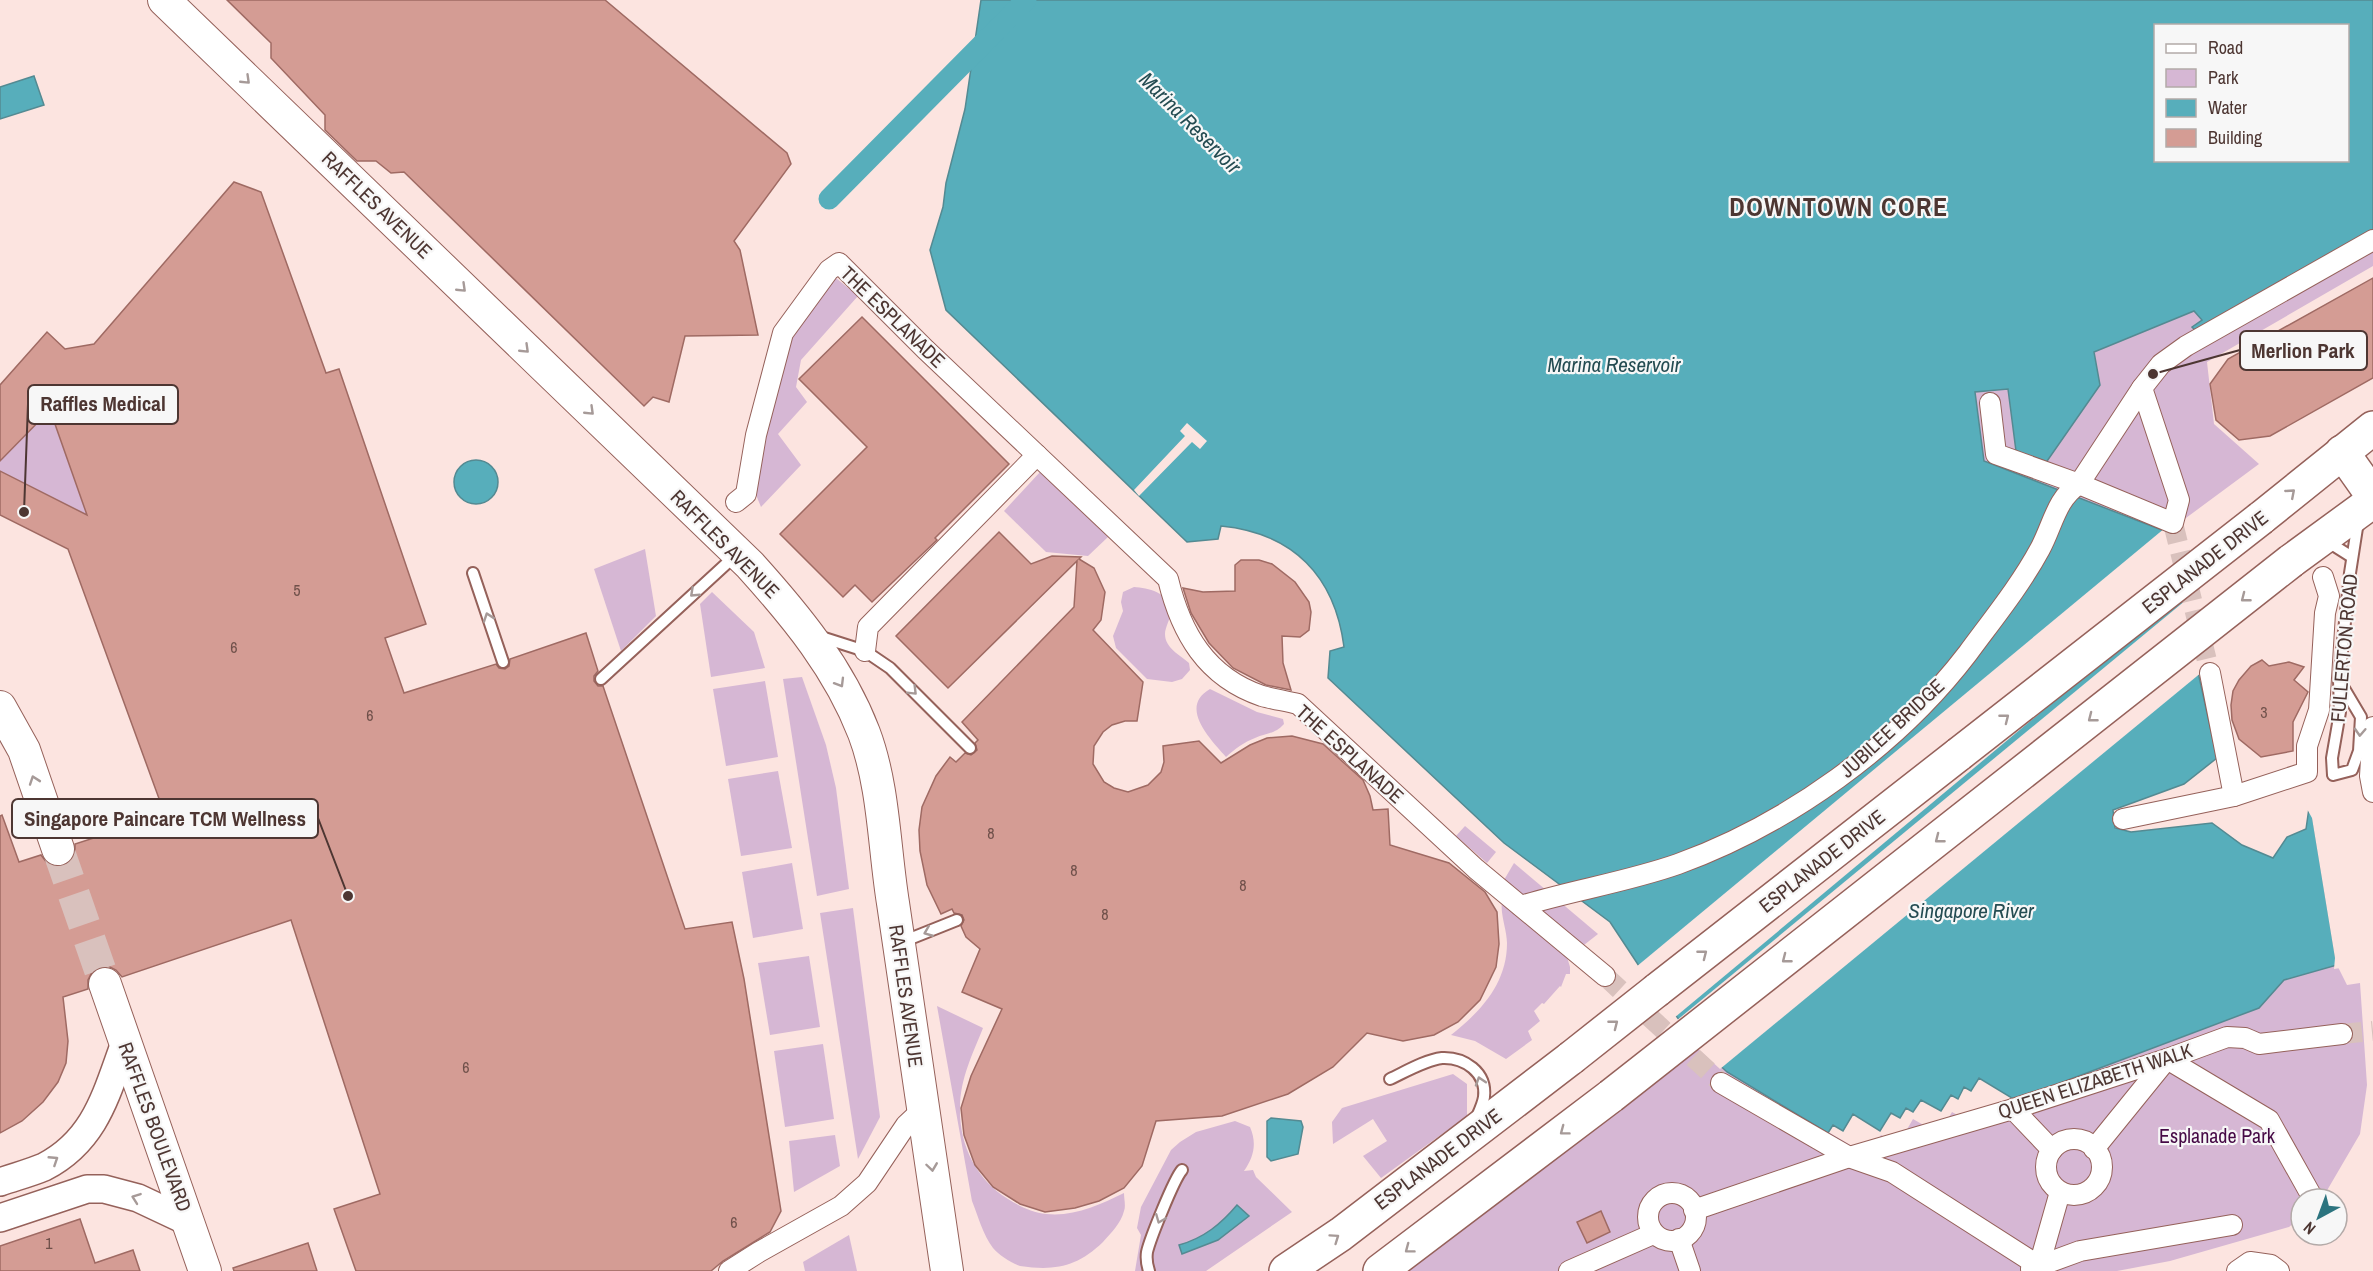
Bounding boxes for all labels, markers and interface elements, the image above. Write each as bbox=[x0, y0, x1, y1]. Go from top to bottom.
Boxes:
legend bbox=[2154, 24, 2349, 162]
text: Road bbox=[2208, 35, 2243, 60]
water label: Marina Reservoir bbox=[1133, 65, 1249, 181]
text: Park bbox=[2208, 65, 2239, 90]
one-way arrow bbox=[240, 73, 250, 84]
text: Water bbox=[2208, 95, 2247, 120]
text: Building bbox=[2208, 125, 2263, 150]
street label: RAFFLES AVENUE bbox=[316, 145, 438, 264]
district label: DOWNTOWN CORE bbox=[1729, 189, 1949, 224]
street label: THE ESPLANADE bbox=[835, 260, 952, 374]
one-way arrow bbox=[454, 280, 465, 291]
callout: Merlion Park bbox=[2240, 331, 2367, 370]
text: Merlion Park bbox=[2251, 336, 2355, 365]
one-way arrow bbox=[519, 342, 529, 353]
water label: Marina Reservoir bbox=[1547, 350, 1682, 379]
callout: Raffles Medical bbox=[28, 385, 178, 424]
text: Raffles Medical bbox=[40, 389, 166, 418]
one-way arrow bbox=[582, 404, 593, 415]
street label: RAFFLES AVENUE bbox=[665, 483, 786, 604]
one-way arrow bbox=[2284, 489, 2295, 500]
street label: ESPLANADE DRIVE bbox=[2136, 504, 2273, 619]
street label: FULLERTON ROAD bbox=[2324, 573, 2363, 723]
house number: 5 bbox=[293, 579, 301, 601]
one-way arrow bbox=[690, 586, 701, 597]
one-way arrow bbox=[2241, 590, 2252, 601]
one-way arrow bbox=[483, 612, 496, 623]
house number: 6 bbox=[230, 636, 238, 658]
street label: JUBILEE BRIDGE bbox=[1833, 672, 1950, 783]
one-way arrow bbox=[833, 677, 845, 687]
one-way arrow bbox=[905, 683, 916, 694]
street label: THE ESPLANADE bbox=[1291, 698, 1410, 809]
house number: 3 bbox=[2260, 701, 2268, 723]
house number: 6 bbox=[366, 704, 374, 726]
one-way arrow bbox=[2088, 711, 2099, 722]
one-way arrow bbox=[1999, 714, 2010, 725]
one-way arrow bbox=[2354, 728, 2367, 737]
one-way arrow bbox=[29, 775, 41, 786]
callout: Singapore Paincare TCM Wellness bbox=[12, 799, 318, 838]
street label: ESPLANADE DRIVE bbox=[1753, 803, 1890, 918]
text: Singapore Paincare TCM Wellness bbox=[24, 804, 306, 833]
house number: 8 bbox=[987, 822, 995, 844]
one-way arrow bbox=[1935, 831, 1946, 842]
house number: 8 bbox=[1070, 859, 1078, 881]
house number: 8 bbox=[1239, 874, 1247, 896]
water label: Singapore River bbox=[1908, 896, 2035, 925]
house number: 8 bbox=[1101, 903, 1109, 925]
street label: RAFFLES AVENUE bbox=[883, 923, 930, 1069]
one-way arrow bbox=[923, 925, 934, 937]
one-way arrow bbox=[1697, 951, 1708, 962]
one-way arrow bbox=[1781, 952, 1792, 963]
one-way arrow bbox=[1607, 1021, 1618, 1032]
street label: QUEEN ELIZABETH WALK bbox=[1994, 1036, 2195, 1125]
street label: RAFFLES BOULEVARD bbox=[112, 1038, 199, 1215]
house number: 6 bbox=[462, 1056, 470, 1078]
one-way arrow bbox=[1475, 1076, 1487, 1086]
street label: ESPLANADE DRIVE bbox=[1368, 1102, 1507, 1215]
park label: Esplanade Park bbox=[2159, 1122, 2276, 1149]
one-way arrow bbox=[1560, 1124, 1571, 1135]
one-way arrow bbox=[47, 1156, 58, 1167]
one-way arrow bbox=[925, 1162, 937, 1171]
north arrow bbox=[2289, 1187, 2349, 1247]
one-way arrow bbox=[131, 1192, 142, 1205]
house number: 6 bbox=[730, 1211, 738, 1233]
one-way arrow bbox=[1155, 1213, 1167, 1224]
text: N bbox=[2298, 1217, 2320, 1240]
house number: 1 bbox=[45, 1232, 53, 1254]
one-way arrow bbox=[1328, 1234, 1339, 1245]
one-way arrow bbox=[1404, 1241, 1415, 1252]

